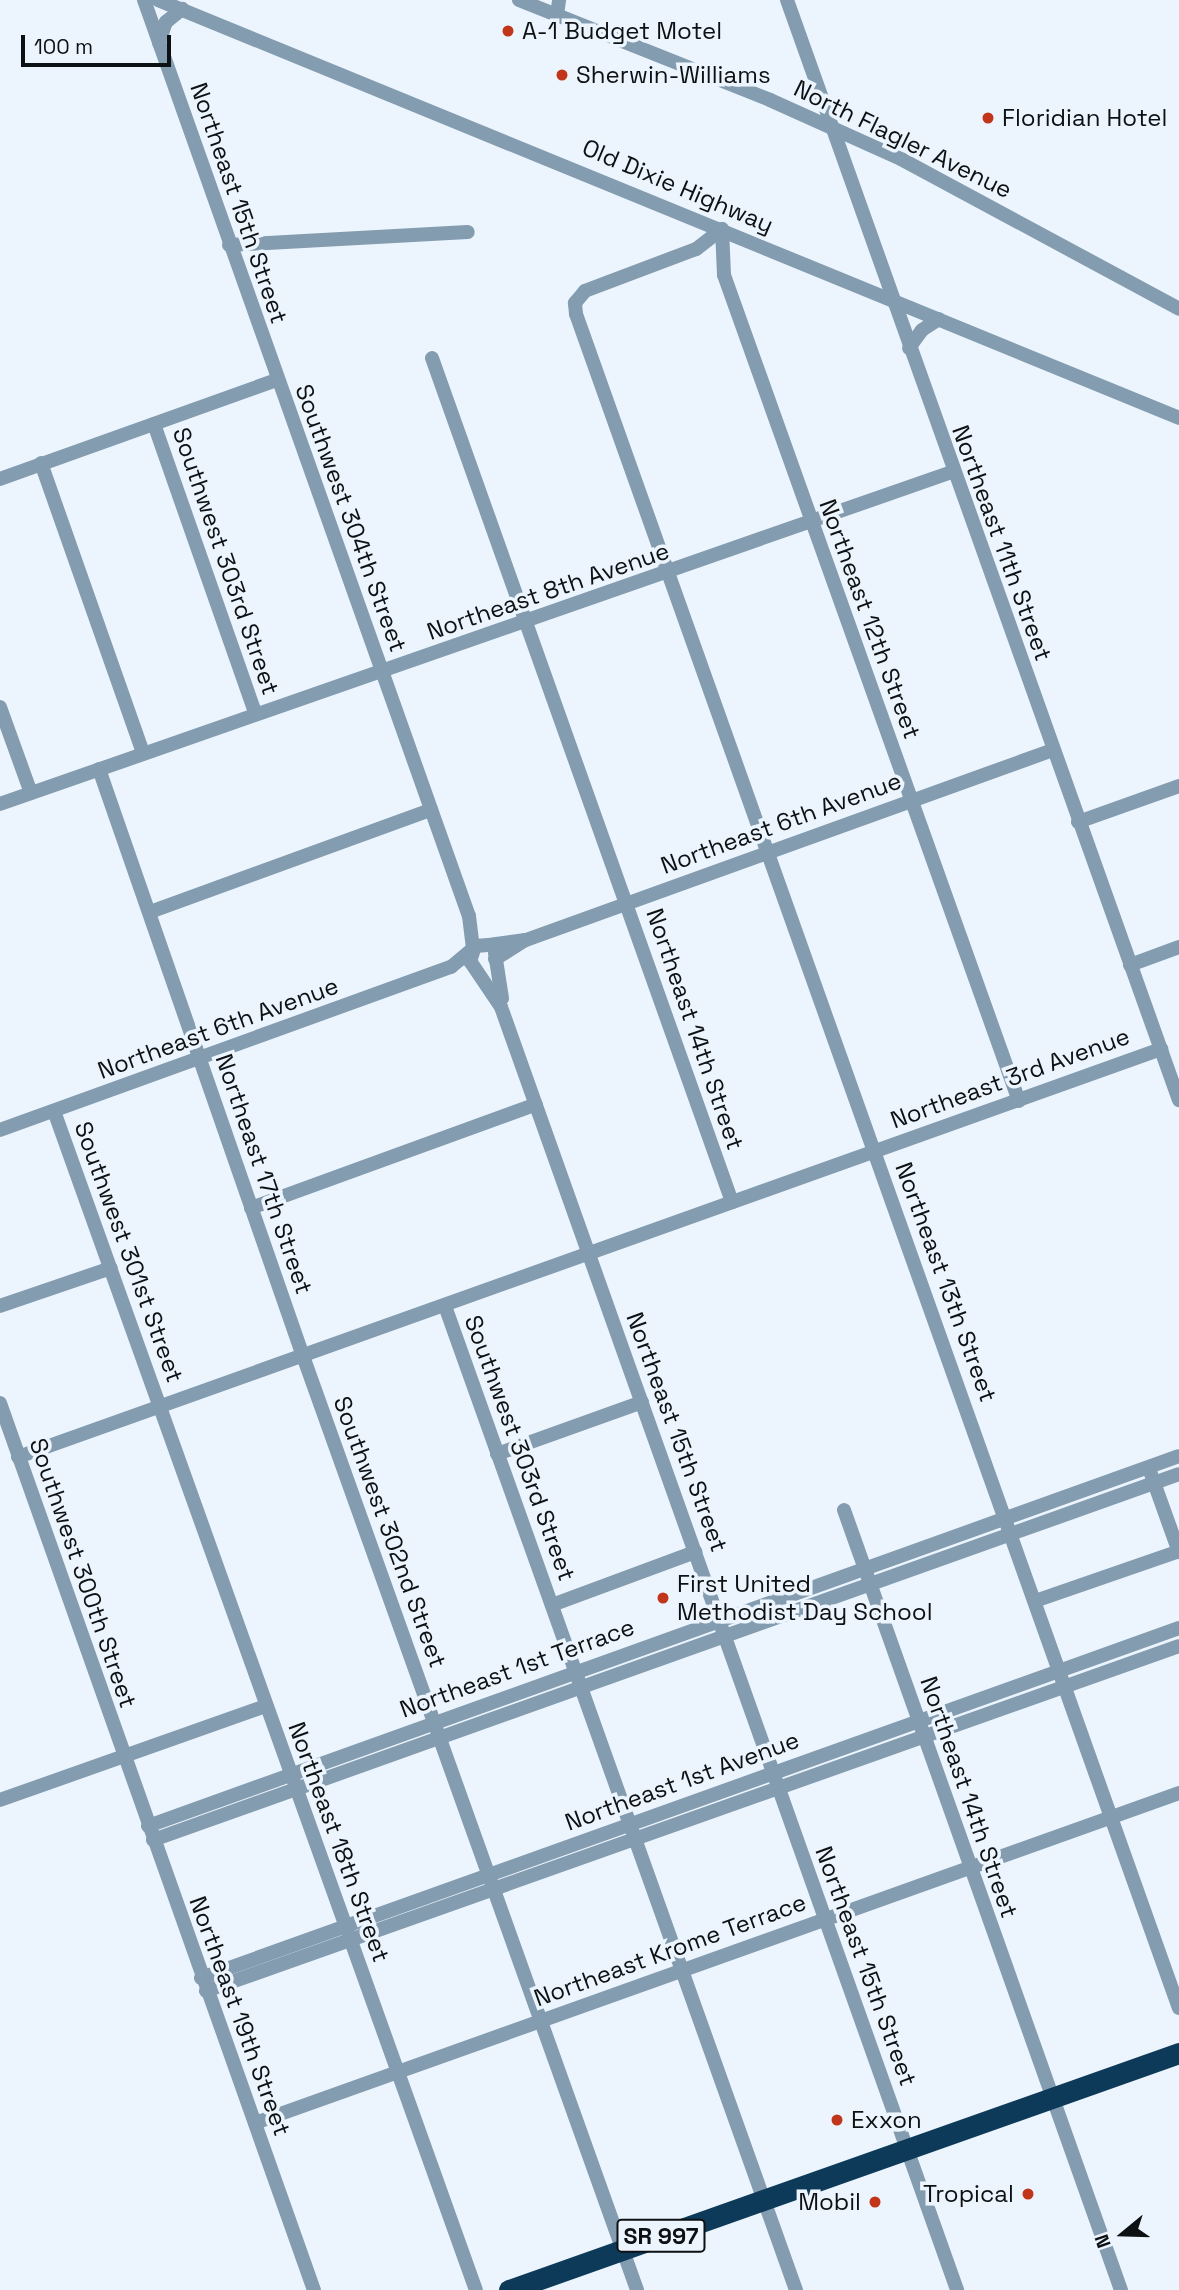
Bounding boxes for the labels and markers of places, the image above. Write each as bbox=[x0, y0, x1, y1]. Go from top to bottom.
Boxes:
place label: A-1 Budget Motel bbox=[522, 17, 722, 45]
marker: A-1 Budget Motel bbox=[500, 23, 516, 39]
place label: Sherwin-Williams bbox=[576, 61, 771, 89]
marker: Sherwin-Williams bbox=[554, 67, 570, 83]
place label: Floridian Hotel bbox=[1002, 104, 1167, 132]
marker: Floridian Hotel bbox=[980, 110, 996, 126]
place label: First United Methodist Day School bbox=[677, 1570, 933, 1626]
marker: First United Methodist Day School bbox=[655, 1590, 671, 1606]
place label: Exxon bbox=[851, 2106, 922, 2134]
marker: Exxon bbox=[829, 2112, 845, 2128]
place label: Tropical bbox=[923, 2180, 1014, 2208]
marker: Tropical bbox=[1020, 2186, 1036, 2202]
place label: Mobil bbox=[798, 2188, 861, 2216]
marker: Mobil bbox=[867, 2194, 883, 2210]

